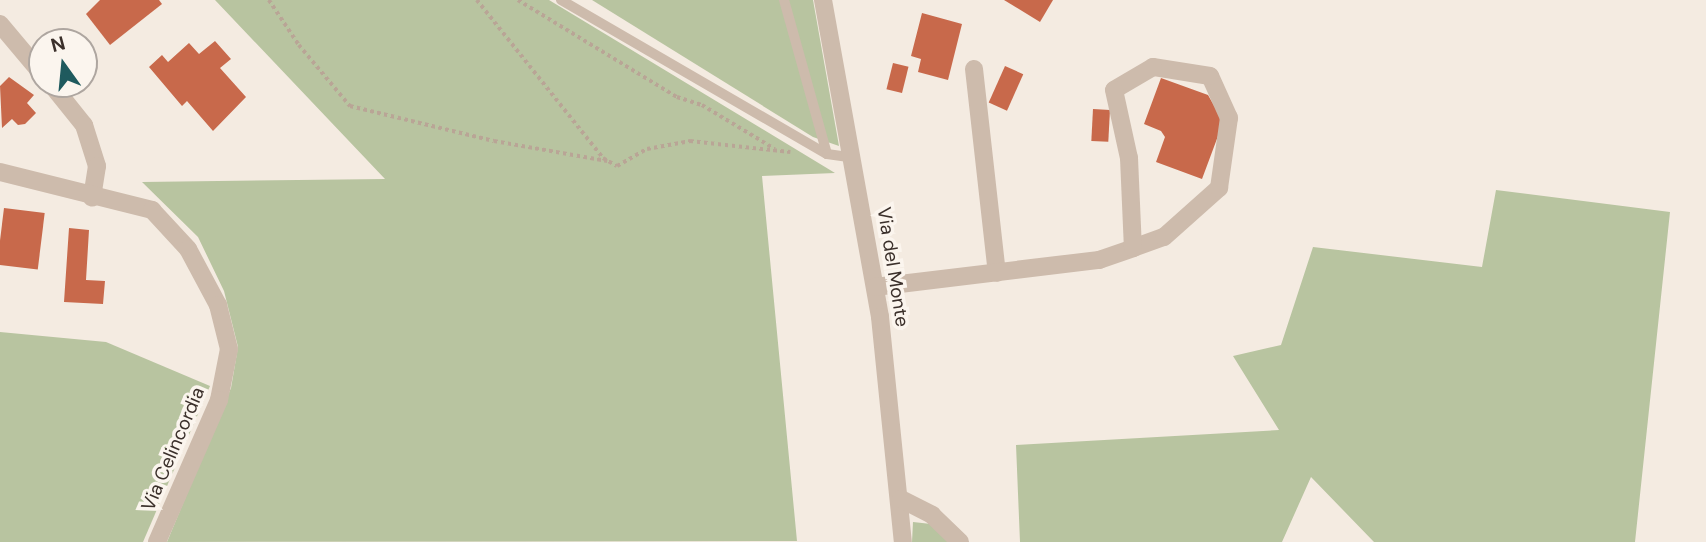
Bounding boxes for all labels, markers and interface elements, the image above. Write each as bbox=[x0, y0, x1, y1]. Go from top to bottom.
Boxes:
north arrow bbox=[28, 28, 98, 98]
text: N bbox=[48, 30, 68, 58]
street label: Via del Monte bbox=[872, 206, 914, 328]
street label: Via Celincordia bbox=[137, 384, 209, 514]

